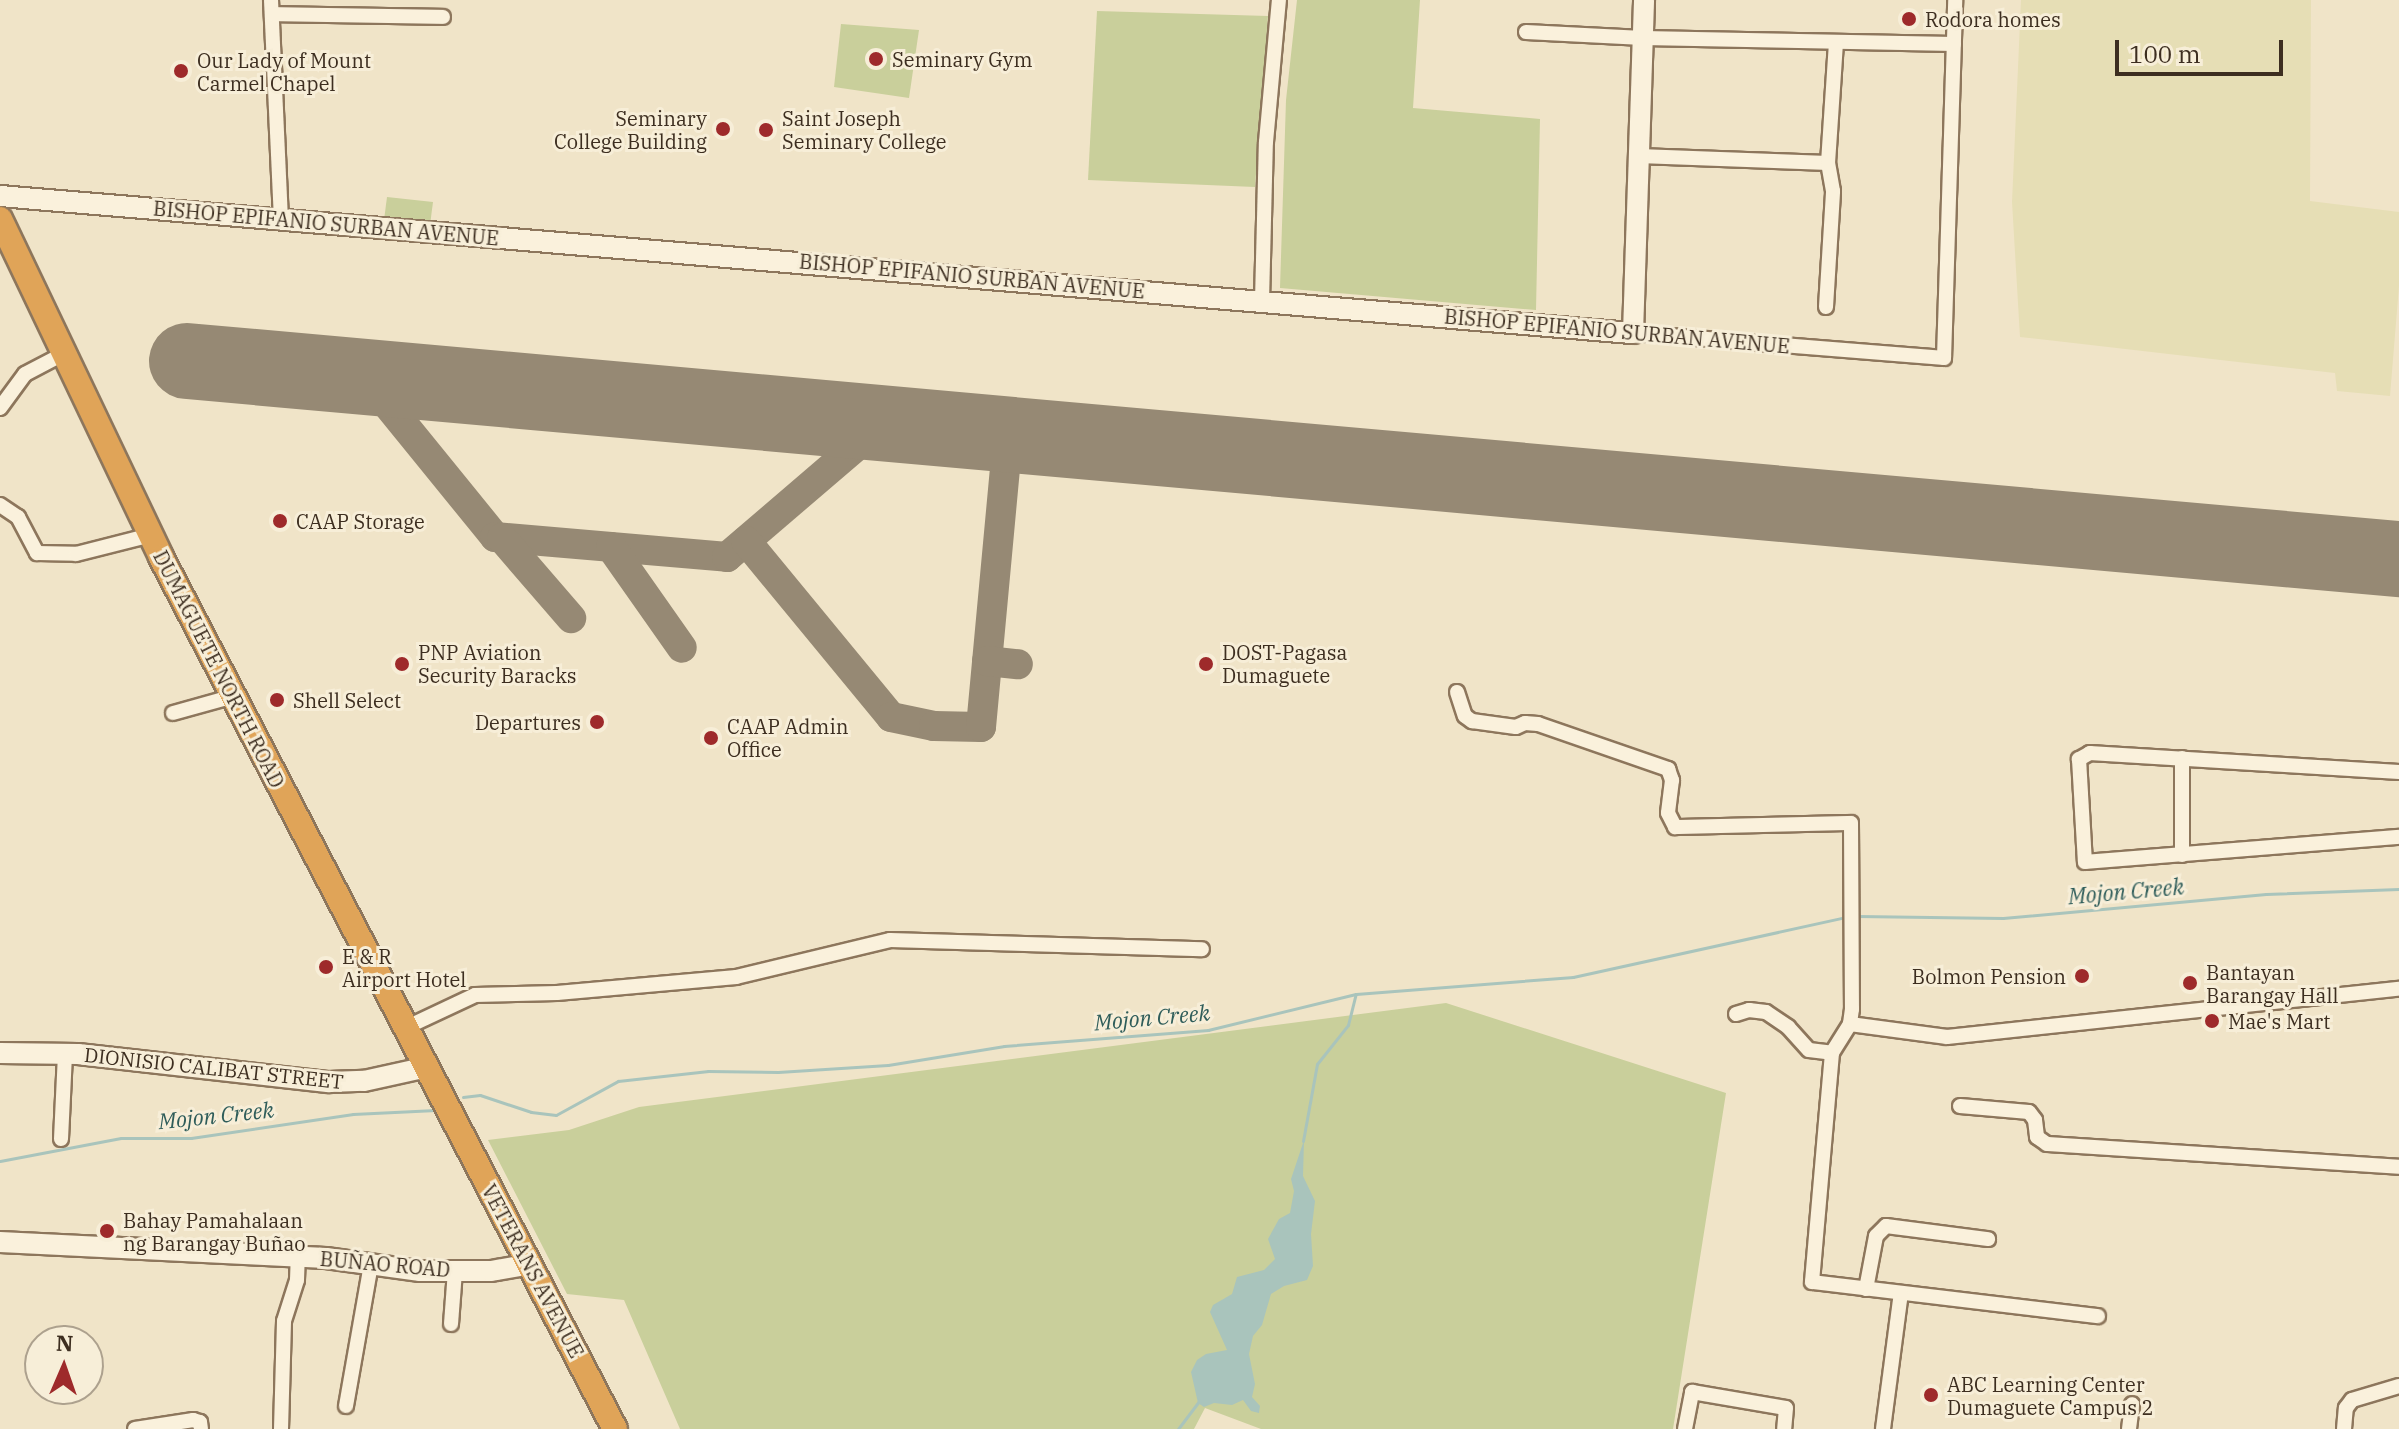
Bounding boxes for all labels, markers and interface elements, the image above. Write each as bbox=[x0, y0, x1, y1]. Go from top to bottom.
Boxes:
place label: Rodora homes bbox=[1925, 7, 2061, 31]
marker: Rodora homes bbox=[1900, 10, 1918, 28]
scale bar bbox=[2119, 24, 2287, 74]
text: 100 m bbox=[2129, 38, 2201, 70]
place label: Seminary Gym bbox=[892, 47, 1032, 71]
place label: Our Lady of Mount Carmel Chapel bbox=[197, 48, 371, 95]
marker: Seminary Gym bbox=[867, 50, 885, 68]
marker: Our Lady of Mount Carmel Chapel bbox=[172, 62, 190, 80]
place label: Seminary College Building bbox=[554, 106, 707, 153]
place label: Saint Joseph Seminary College bbox=[782, 106, 947, 153]
marker: Seminary College Building bbox=[714, 120, 732, 138]
marker: Saint Joseph Seminary College bbox=[757, 121, 775, 139]
street label: BISHOP EPIFANIO SURBAN AVENUE bbox=[152, 196, 500, 250]
street label: BISHOP EPIFANIO SURBAN AVENUE bbox=[798, 249, 1146, 303]
street label: BISHOP EPIFANIO SURBAN AVENUE bbox=[1443, 304, 1791, 358]
place label: CAAP Storage bbox=[296, 509, 425, 533]
marker: CAAP Storage bbox=[271, 512, 289, 530]
street label: DUMAGUETE NORTH ROAD bbox=[149, 546, 289, 792]
place label: PNP Aviation Security Baracks bbox=[418, 640, 577, 687]
place label: DOST-Pagasa Dumaguete bbox=[1222, 640, 1347, 687]
marker: PNP Aviation Security Baracks bbox=[393, 655, 411, 673]
marker: DOST-Pagasa Dumaguete bbox=[1197, 655, 1215, 673]
place label: Shell Select bbox=[293, 688, 401, 712]
marker: Shell Select bbox=[268, 691, 286, 709]
place label: Departures bbox=[475, 710, 581, 734]
marker: Departures bbox=[588, 713, 606, 731]
place label: CAAP Admin Office bbox=[727, 714, 848, 761]
marker: CAAP Admin Office bbox=[702, 729, 720, 747]
water label: Mojon Creek bbox=[2067, 873, 2185, 909]
place label: E & R Airport Hotel bbox=[342, 944, 466, 991]
marker: E & R Airport Hotel bbox=[317, 958, 335, 976]
place label: Bantayan Barangay Hall bbox=[2206, 960, 2338, 1007]
place label: Bolmon Pension bbox=[1912, 964, 2066, 988]
marker: Bolmon Pension bbox=[2073, 967, 2091, 985]
marker: Bantayan Barangay Hall bbox=[2181, 974, 2199, 992]
water label: Mojon Creek bbox=[1093, 999, 1211, 1035]
place label: Mae's Mart bbox=[2228, 1009, 2330, 1033]
marker: Mae's Mart bbox=[2203, 1012, 2221, 1030]
street label: DIONISIO CALIBAT STREET bbox=[83, 1042, 345, 1094]
water label: Mojon Creek bbox=[157, 1096, 275, 1134]
street label: VETERANS AVENUE bbox=[477, 1180, 589, 1362]
place label: Bahay Pamahalaan ng Barangay Buñao bbox=[123, 1208, 306, 1255]
marker: Bahay Pamahalaan ng Barangay Buñao bbox=[98, 1222, 116, 1240]
street label: BUÑAO ROAD bbox=[319, 1246, 451, 1282]
north arrow bbox=[24, 1325, 104, 1405]
text: N bbox=[56, 1328, 74, 1357]
place label: ABC Learning Center Dumaguete Campus 2 bbox=[1947, 1372, 2154, 1419]
marker: ABC Learning Center Dumaguete Campus 2 bbox=[1922, 1386, 1940, 1404]

